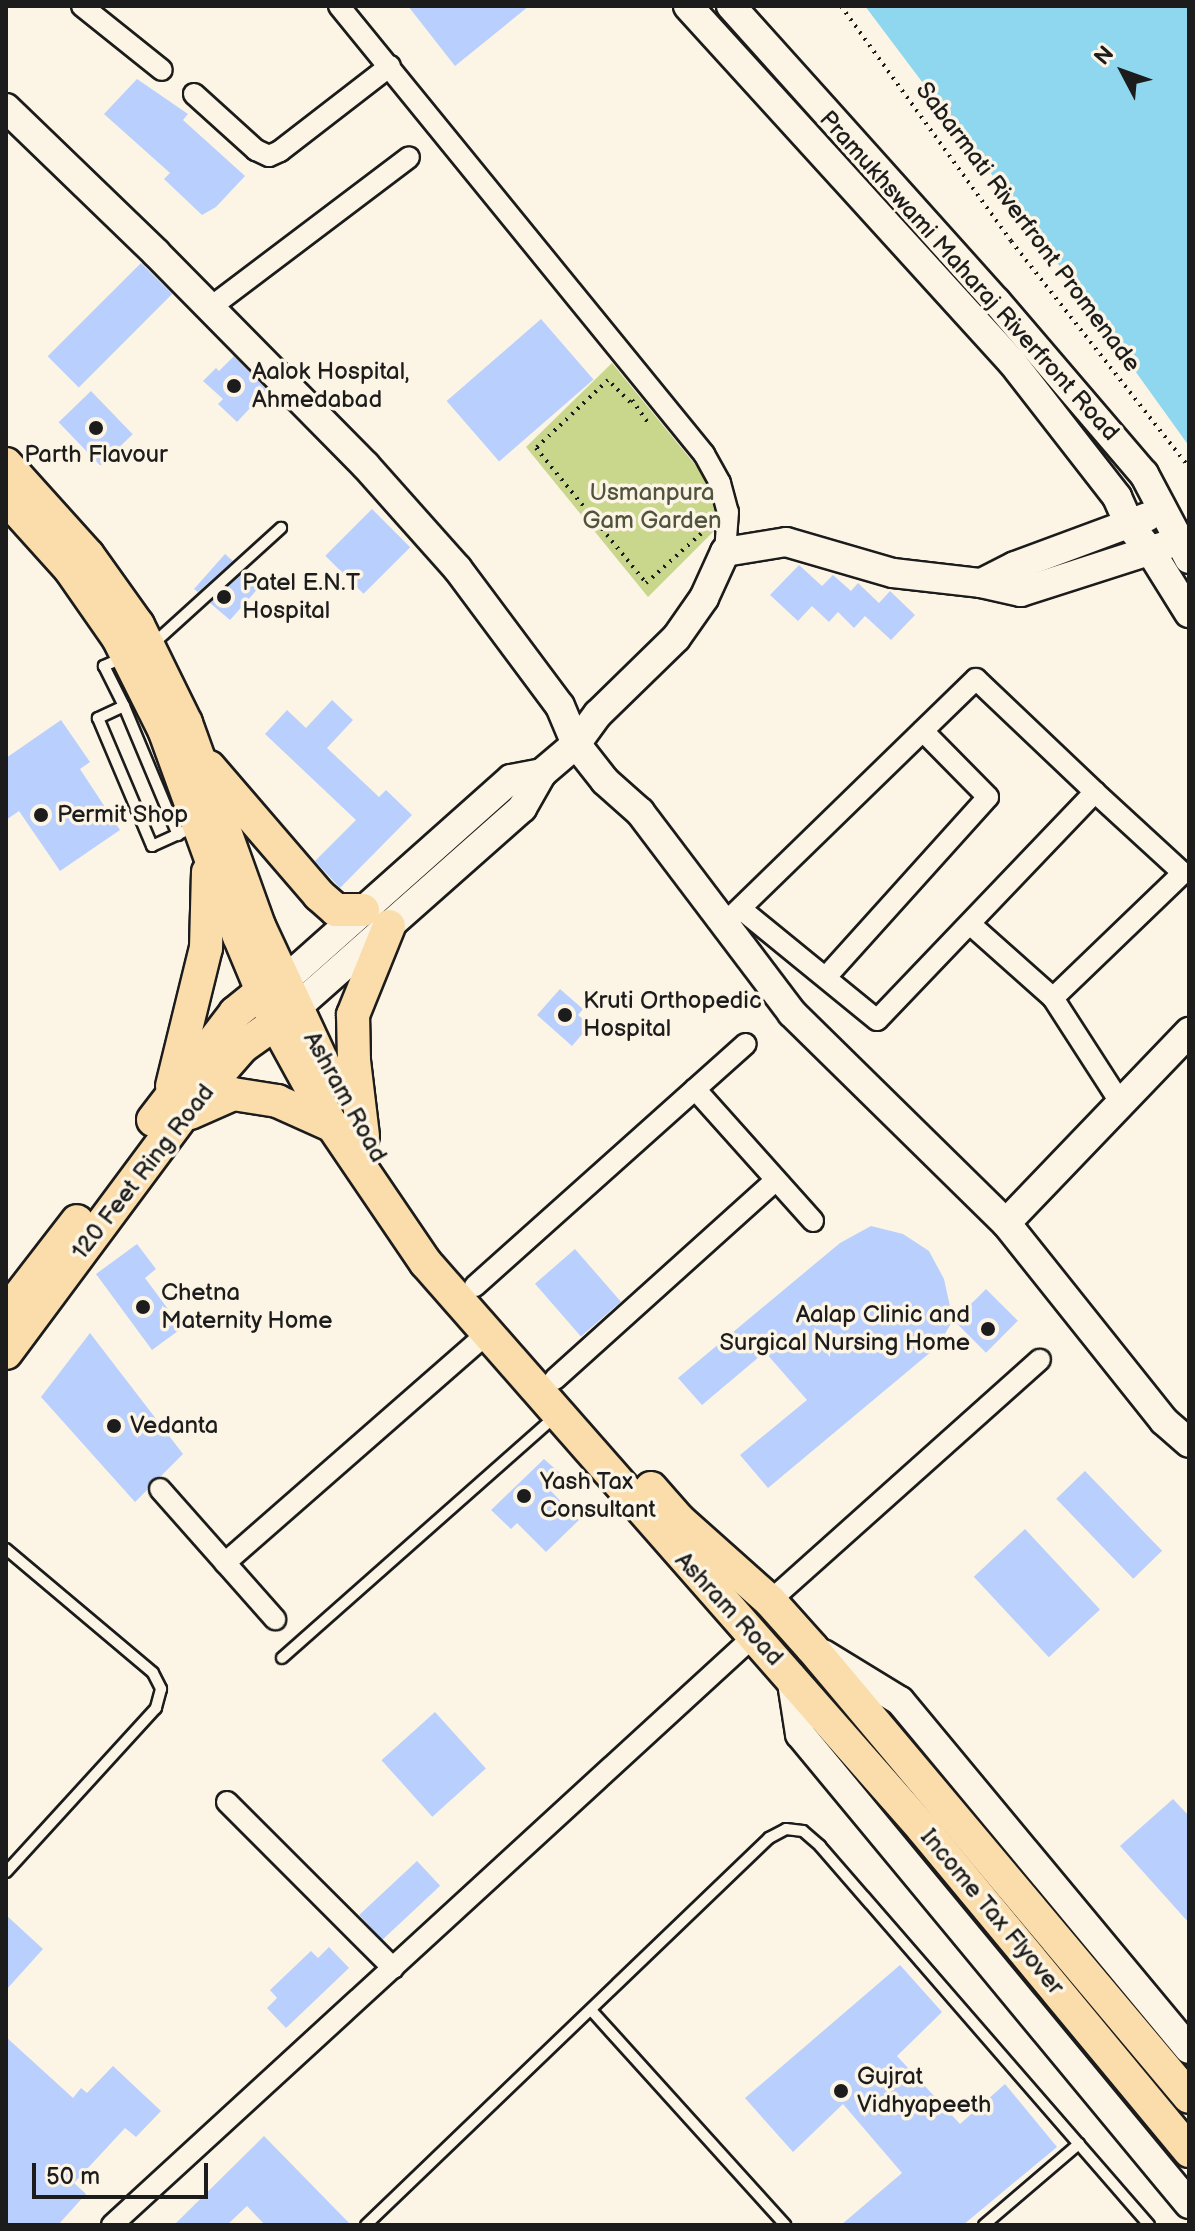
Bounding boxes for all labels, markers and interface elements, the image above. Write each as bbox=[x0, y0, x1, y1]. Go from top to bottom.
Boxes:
north arrow bbox=[1083, 32, 1163, 112]
text: N bbox=[1089, 41, 1120, 71]
street label: Sabarmati Riverfront Promenade bbox=[910, 76, 1146, 378]
street label: Pramukhswami Maharaj Riverfront Road bbox=[813, 105, 1125, 447]
place label: Aalok Hospital, Ahmedabad bbox=[252, 358, 409, 414]
marker: Aalok Hospital, Ahmedabad bbox=[223, 375, 245, 397]
marker: Parth Flavour bbox=[87, 419, 105, 437]
place label: Parth Flavour bbox=[24, 441, 168, 469]
park label: Usmanpura Gam Garden bbox=[582, 479, 722, 535]
place label: Patel E.N.T Hospital bbox=[242, 569, 360, 625]
marker: Patel E.N.T Hospital bbox=[213, 586, 235, 608]
place label: Permit Shop bbox=[57, 801, 189, 829]
marker: Permit Shop bbox=[32, 806, 50, 824]
place label: Kruti Orthopedic Hospital bbox=[583, 987, 762, 1043]
marker: Kruti Orthopedic Hospital bbox=[554, 1004, 576, 1026]
street label: Ashram Road bbox=[297, 1027, 393, 1167]
street label: 120 Feet Ring Road bbox=[66, 1079, 220, 1265]
place label: Chetna Maternity Home bbox=[161, 1279, 334, 1335]
marker: Chetna Maternity Home bbox=[132, 1296, 154, 1318]
place label: Aalap Clinic and Surgical Nursing Home bbox=[720, 1301, 970, 1357]
marker: Aalap Clinic and Surgical Nursing Home bbox=[977, 1318, 999, 1340]
place label: Vedanta bbox=[130, 1412, 218, 1440]
marker: Vedanta bbox=[105, 1417, 123, 1435]
place label: Yash Tax Consultant bbox=[540, 1468, 656, 1524]
marker: Yash Tax Consultant bbox=[515, 1487, 533, 1505]
street label: Ashram Road bbox=[669, 1546, 789, 1672]
street label: Income Tax Flyover bbox=[914, 1823, 1070, 2001]
place label: Gujrat Vidhyapeeth bbox=[857, 2063, 991, 2119]
marker: Gujrat Vidhyapeeth bbox=[832, 2082, 850, 2100]
scale bar bbox=[36, 2147, 212, 2197]
text: 50 m bbox=[46, 2162, 100, 2191]

